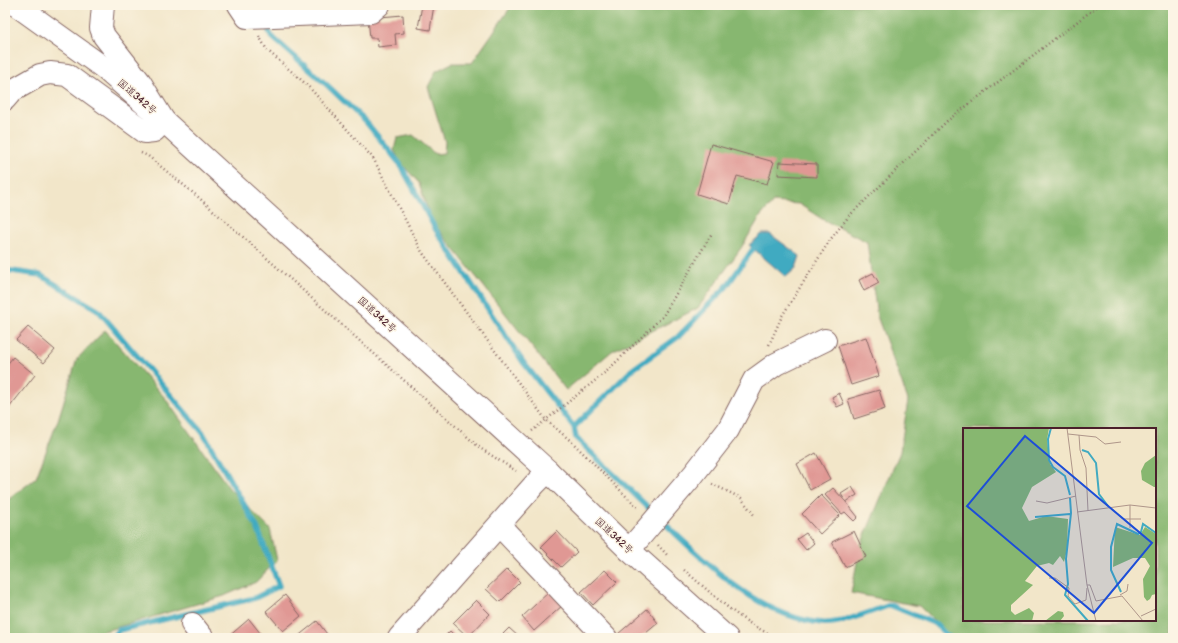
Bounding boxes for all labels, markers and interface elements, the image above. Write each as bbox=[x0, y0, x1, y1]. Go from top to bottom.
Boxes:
street label: 国道342号 bbox=[115, 77, 159, 117]
street label: 国道342号 bbox=[355, 294, 399, 336]
inset map bbox=[963, 428, 1156, 621]
street label: 国道342号 bbox=[592, 515, 636, 557]

